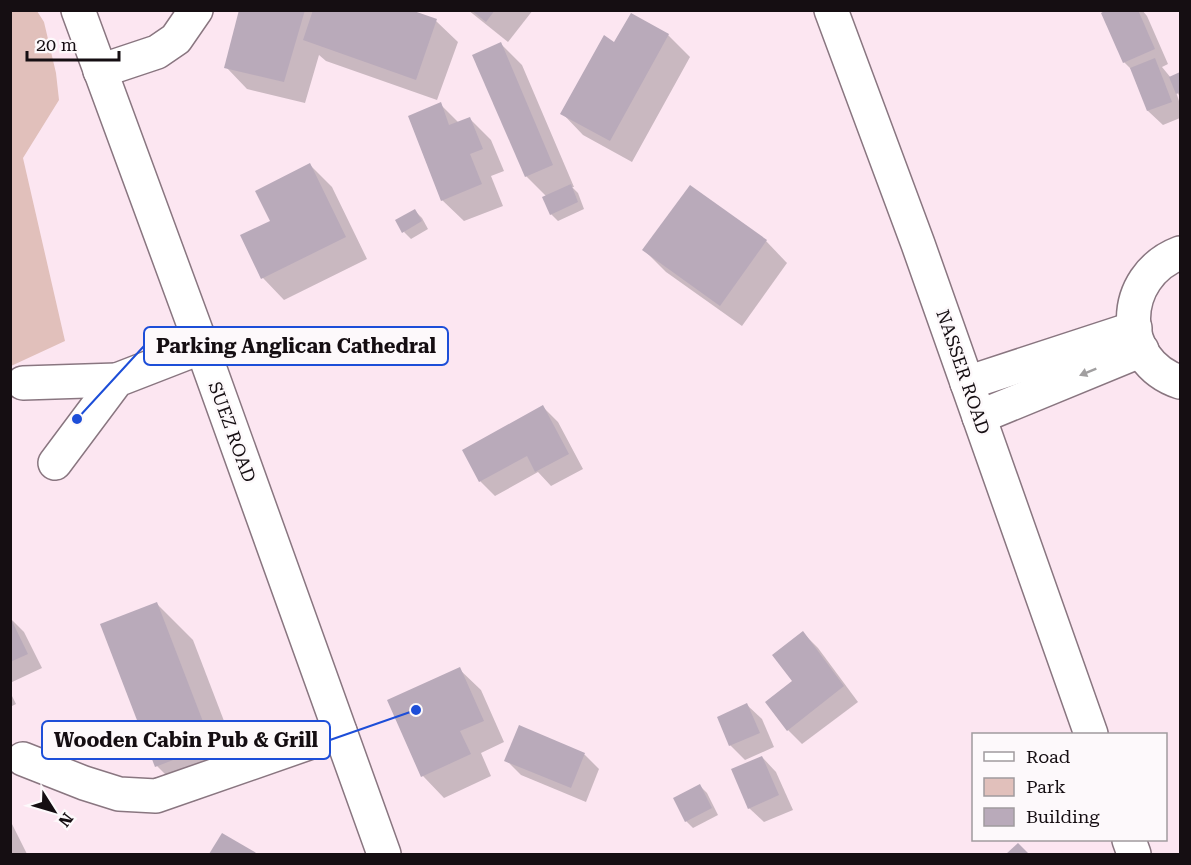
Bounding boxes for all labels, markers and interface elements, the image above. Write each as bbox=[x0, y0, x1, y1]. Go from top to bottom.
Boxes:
scale bar bbox=[27, 24, 118, 62]
text: 20 m bbox=[36, 34, 77, 55]
street label: NASSER ROAD bbox=[932, 307, 995, 437]
callout: Parking Anglican Cathedral bbox=[144, 327, 448, 365]
text: Parking Anglican Cathedral bbox=[156, 334, 437, 358]
one-way arrow bbox=[1079, 367, 1097, 377]
street label: SUEZ ROAD bbox=[205, 379, 260, 485]
callout: Wooden Cabin Pub & Grill bbox=[42, 721, 330, 759]
text: Wooden Cabin Pub & Grill bbox=[54, 728, 319, 752]
legend bbox=[972, 733, 1167, 841]
text: Road bbox=[1026, 746, 1071, 767]
text: Park bbox=[1026, 776, 1066, 797]
north arrow bbox=[24, 781, 84, 841]
text: Building bbox=[1026, 806, 1100, 827]
text: N bbox=[54, 809, 77, 830]

